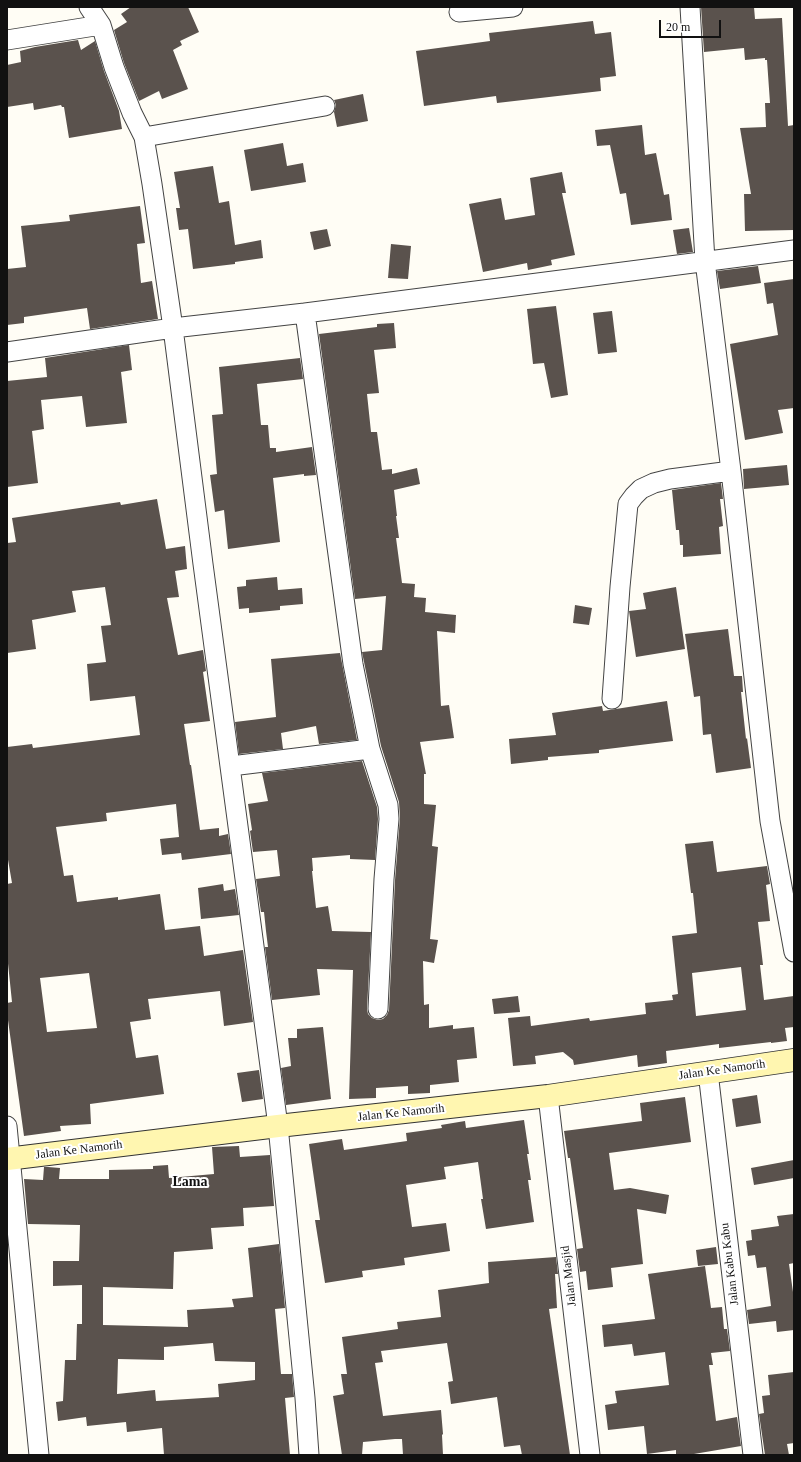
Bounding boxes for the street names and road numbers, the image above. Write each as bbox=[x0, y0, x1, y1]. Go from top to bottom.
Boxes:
street label: Jalan Ke Namorih bbox=[678, 1057, 766, 1083]
street label: Jalan Ke Namorih bbox=[357, 1101, 445, 1125]
street label: Jalan Ke Namorih bbox=[35, 1138, 123, 1162]
street label: Jalan Kabu Kabu bbox=[718, 1222, 742, 1306]
street label: Jalan Masjid bbox=[558, 1245, 580, 1307]

